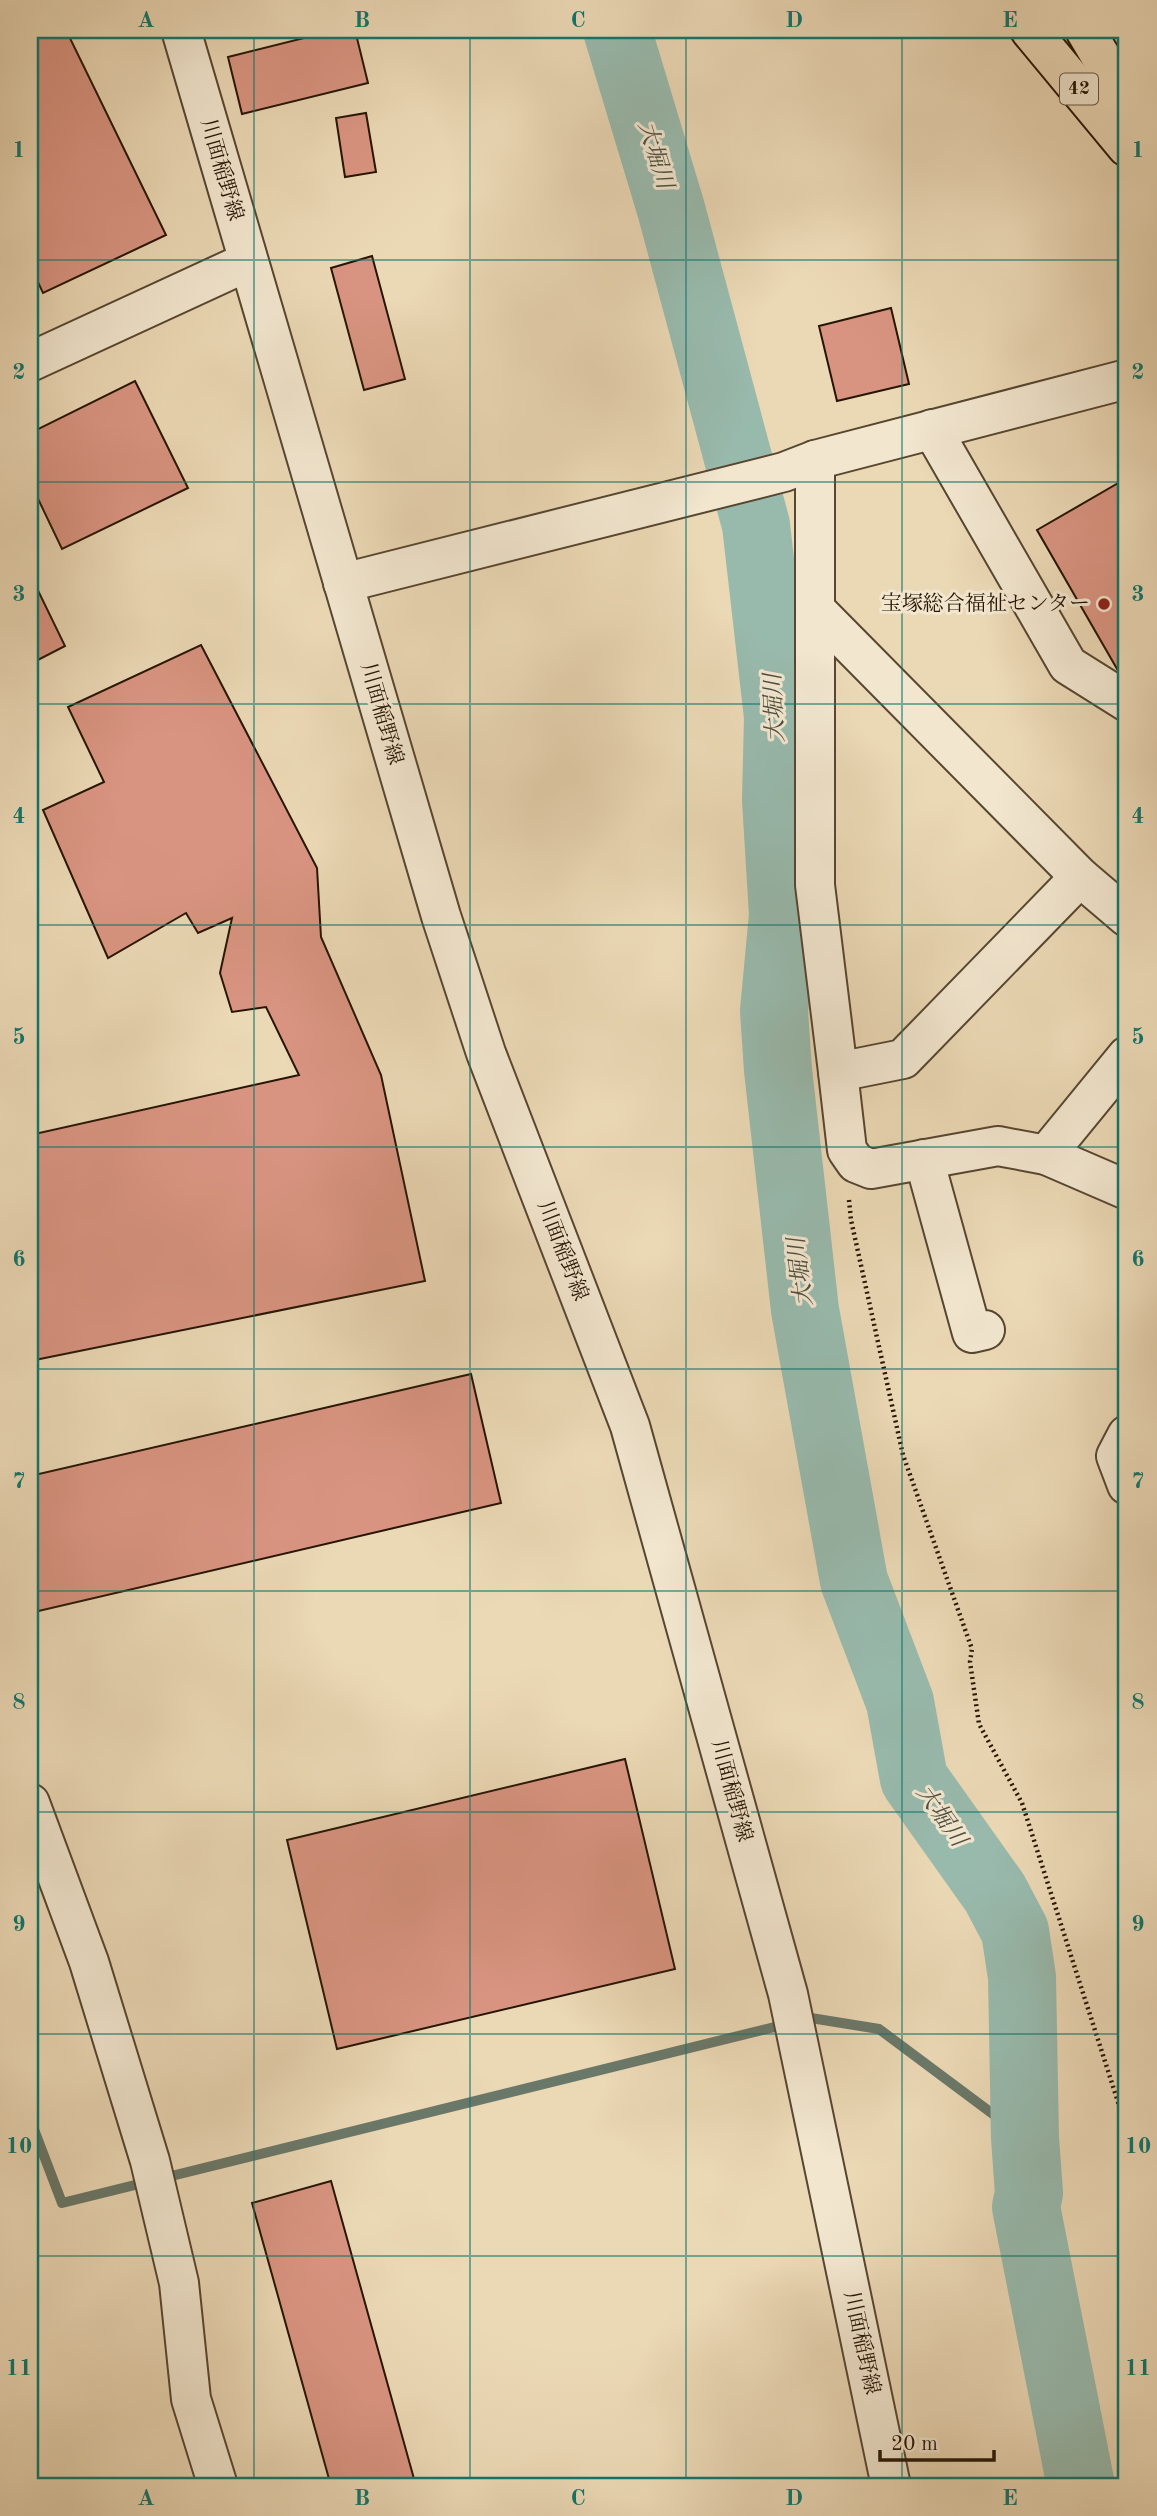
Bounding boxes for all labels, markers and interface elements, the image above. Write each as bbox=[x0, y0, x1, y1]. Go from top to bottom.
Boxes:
text: A bbox=[137, 9, 155, 32]
text: B bbox=[354, 9, 370, 32]
text: C bbox=[570, 9, 586, 32]
text: D bbox=[785, 9, 803, 32]
text: E bbox=[1002, 9, 1018, 32]
road number: 42 bbox=[1060, 74, 1098, 104]
street label: 川面稲野線 bbox=[196, 116, 247, 223]
water label: 大堀川 bbox=[634, 118, 679, 194]
text: 1 bbox=[12, 139, 26, 162]
text: 1 bbox=[1131, 139, 1145, 162]
text: 2 bbox=[12, 361, 26, 384]
text: 2 bbox=[1131, 361, 1145, 384]
text: 3 bbox=[12, 583, 26, 606]
text: 3 bbox=[1131, 583, 1145, 606]
place label: 宝塚総合福祉センター bbox=[881, 592, 1090, 615]
marker: 宝塚総合福祉センター bbox=[1096, 596, 1112, 612]
street label: 川面稲野線 bbox=[356, 660, 407, 767]
water label: 大堀川 bbox=[760, 670, 788, 743]
text: 4 bbox=[12, 805, 26, 828]
text: 4 bbox=[1131, 805, 1145, 828]
text: 5 bbox=[12, 1026, 26, 1049]
text: 5 bbox=[1131, 1026, 1145, 1049]
street label: 川面稲野線 bbox=[533, 1198, 592, 1304]
water label: 大堀川 bbox=[783, 1233, 817, 1308]
text: 6 bbox=[12, 1248, 26, 1271]
text: 6 bbox=[1131, 1248, 1145, 1271]
text: 7 bbox=[12, 1470, 26, 1493]
text: 7 bbox=[1131, 1470, 1145, 1493]
text: 8 bbox=[12, 1691, 26, 1714]
text: 8 bbox=[1131, 1691, 1145, 1714]
street label: 川面稲野線 bbox=[707, 1737, 757, 1844]
water label: 大堀川 bbox=[912, 1780, 974, 1853]
text: 9 bbox=[12, 1913, 26, 1936]
text: 9 bbox=[1131, 1913, 1145, 1936]
text: 10 bbox=[6, 2135, 32, 2158]
text: 10 bbox=[1125, 2135, 1151, 2158]
street label: 川面稲野線 bbox=[840, 2289, 884, 2397]
text: 11 bbox=[6, 2357, 32, 2380]
text: 11 bbox=[1125, 2357, 1151, 2380]
scale bar bbox=[880, 2418, 994, 2462]
text: 20 m bbox=[891, 2434, 938, 2455]
text: A bbox=[137, 2487, 155, 2510]
text: B bbox=[354, 2487, 370, 2510]
text: C bbox=[570, 2487, 586, 2510]
text: D bbox=[785, 2487, 803, 2510]
text: E bbox=[1002, 2487, 1018, 2510]

